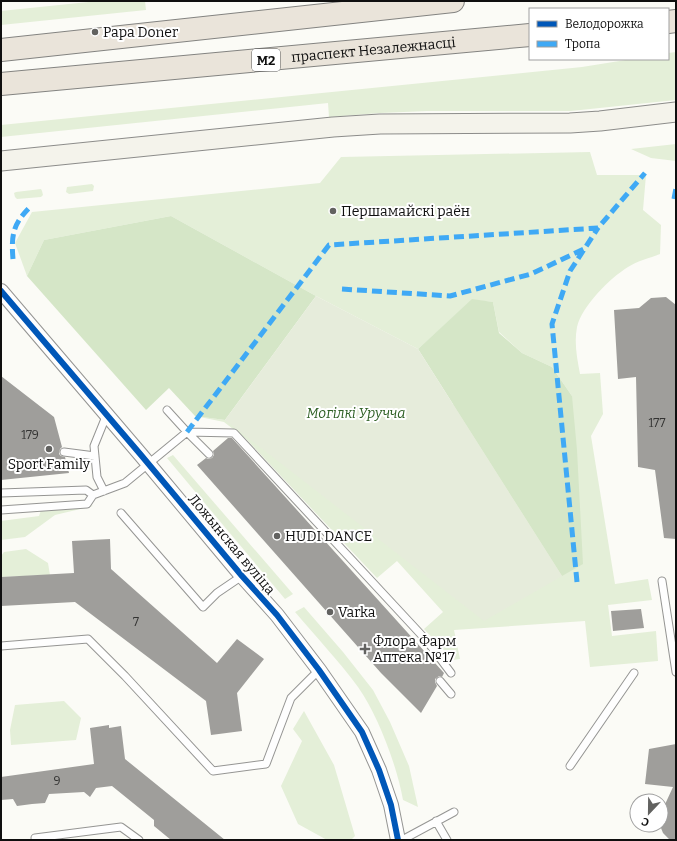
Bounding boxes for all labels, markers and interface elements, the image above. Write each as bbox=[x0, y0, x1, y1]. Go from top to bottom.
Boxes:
legend bbox=[529, 8, 669, 60]
text: Велодорожка bbox=[565, 17, 644, 31]
place label: Papa Doner bbox=[103, 24, 178, 41]
marker: Papa Doner bbox=[90, 27, 100, 37]
street label: праспект Незалежнасці bbox=[291, 34, 456, 66]
text: Тропа bbox=[565, 37, 601, 51]
road number: М2 bbox=[252, 49, 280, 71]
place label: Першамайскі раён bbox=[341, 203, 470, 220]
marker: Першамайскі раён bbox=[328, 206, 338, 216]
park label: Могілкі Уручча bbox=[306, 405, 406, 422]
house number: 177 bbox=[649, 416, 665, 430]
house number: 179 bbox=[21, 428, 39, 442]
marker: Sport Family bbox=[44, 444, 54, 454]
place label: Sport Family bbox=[8, 456, 91, 473]
street label: Ложынская вуліца bbox=[185, 491, 279, 598]
place label: HUDI DANCE bbox=[285, 528, 372, 545]
marker: HUDI DANCE bbox=[272, 531, 282, 541]
place label: Varka bbox=[338, 604, 376, 621]
marker: Varka bbox=[325, 607, 335, 617]
house number: 7 bbox=[133, 615, 139, 629]
place label: Флора Фарм Аптека №17 bbox=[373, 633, 457, 666]
marker: Флора Фарм Аптека №17 bbox=[360, 644, 370, 654]
house number: 9 bbox=[53, 774, 61, 788]
north arrow bbox=[629, 793, 669, 833]
text: С bbox=[640, 814, 651, 829]

